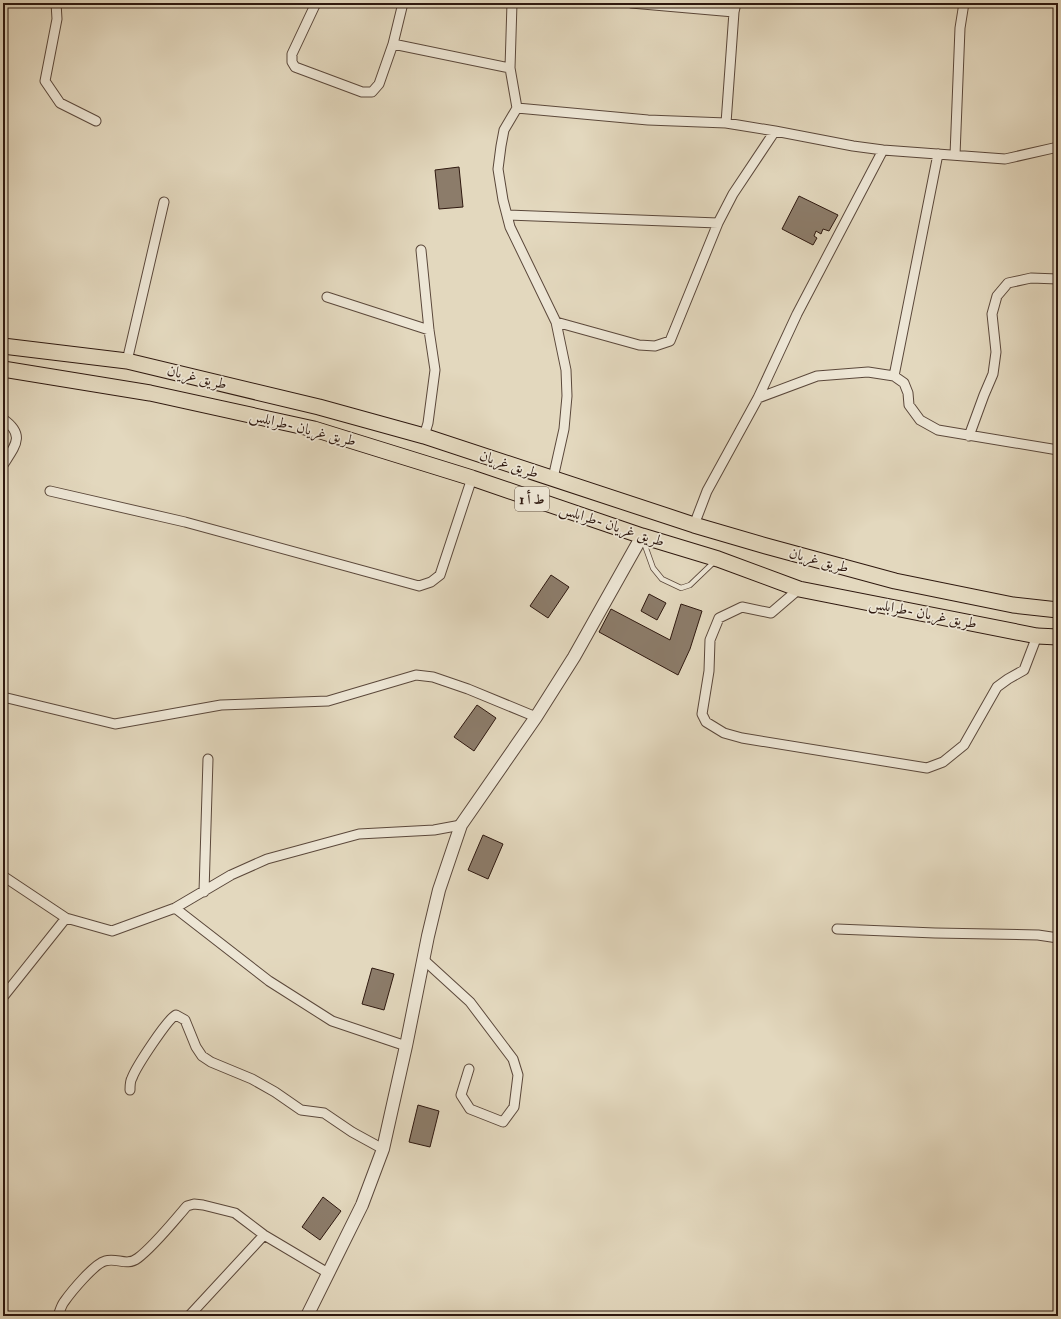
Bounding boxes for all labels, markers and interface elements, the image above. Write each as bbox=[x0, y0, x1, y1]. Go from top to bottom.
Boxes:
street label: طريق غريان bbox=[165, 361, 229, 395]
street label: طريق غريان -طرابلس bbox=[247, 406, 358, 452]
street label: طريق غريان bbox=[477, 446, 541, 484]
road number: ط أ 1 bbox=[515, 487, 549, 511]
street label: طريق غريان -طرابلس bbox=[557, 500, 667, 552]
street label: طريق غريان bbox=[787, 543, 851, 579]
street label: طريق غريان -طرابلس bbox=[867, 594, 978, 634]

